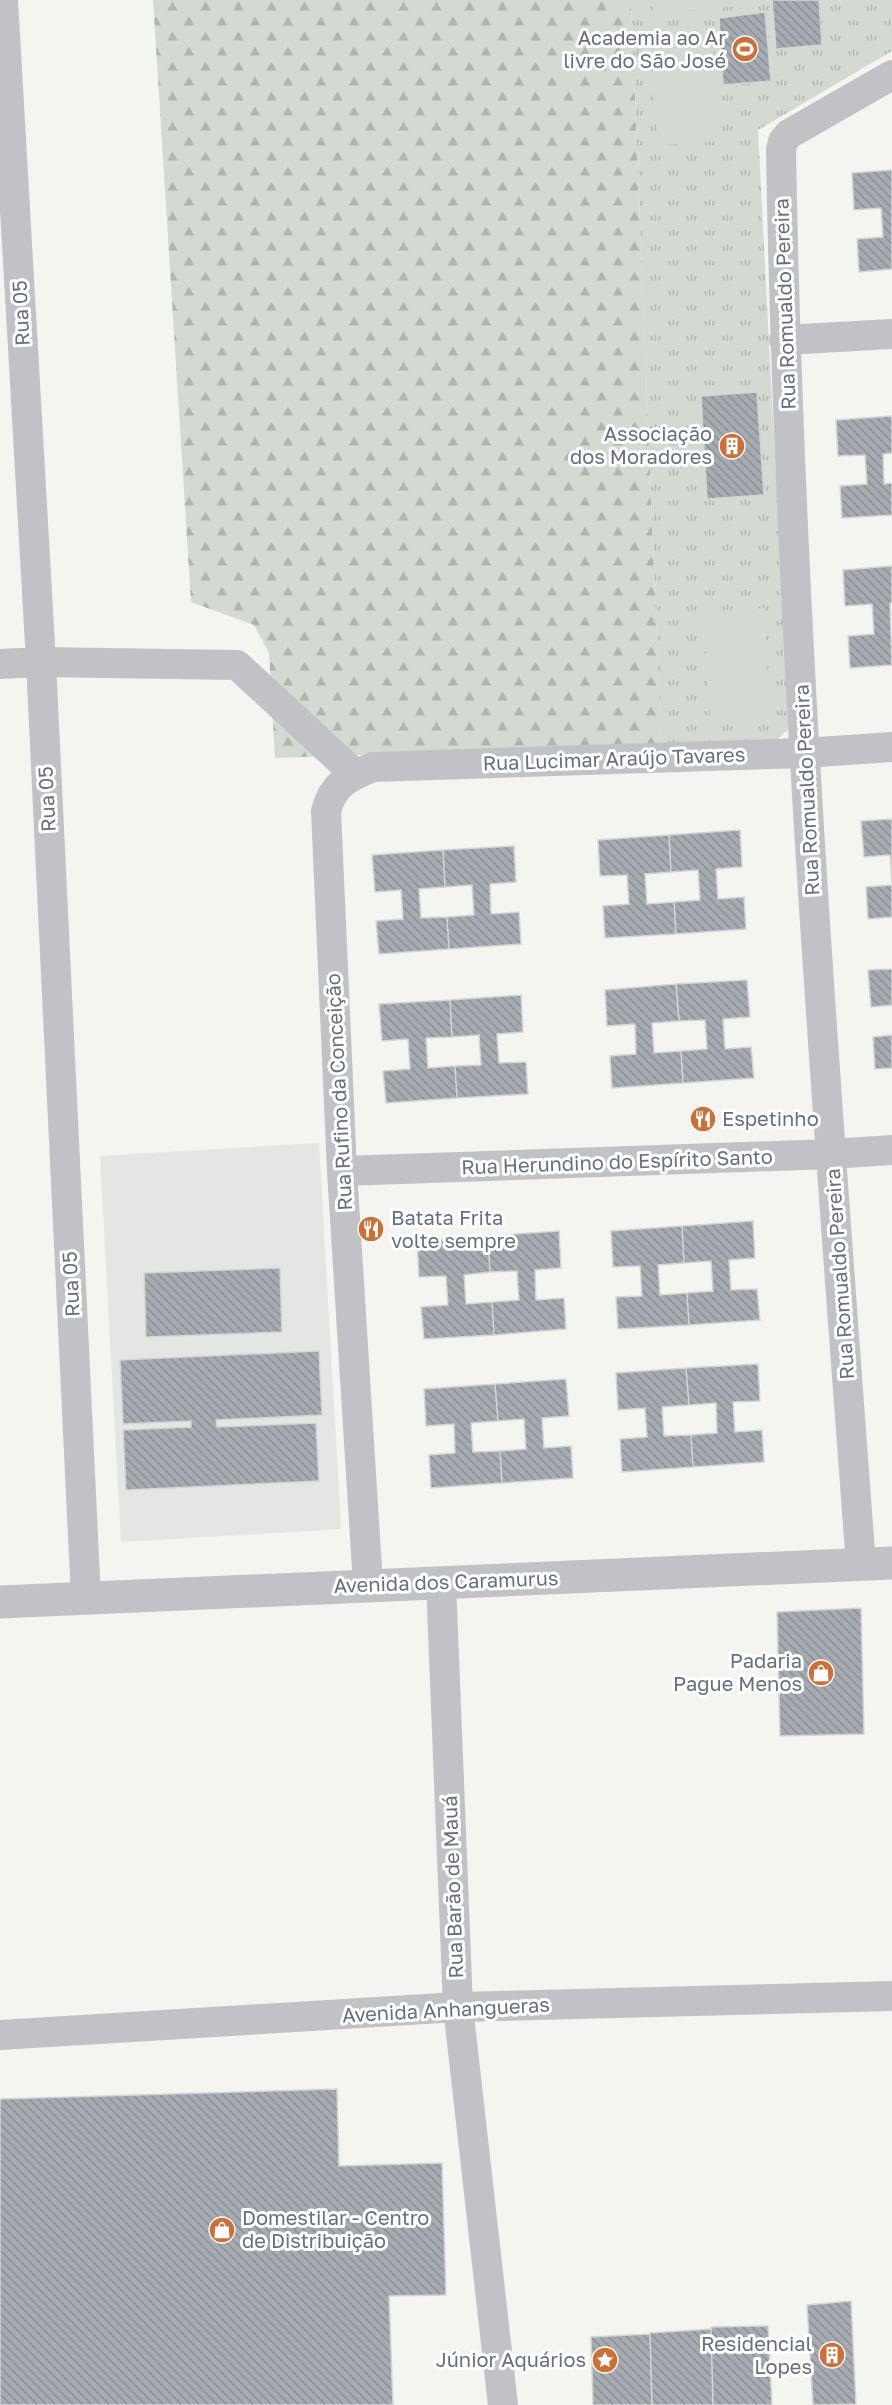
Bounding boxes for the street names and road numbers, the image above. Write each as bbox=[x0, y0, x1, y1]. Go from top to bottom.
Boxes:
street label: Rua Romualdo Pereira bbox=[768, 198, 800, 410]
street label: Rua 05 bbox=[6, 280, 34, 346]
street label: Rua Romualdo Pereira bbox=[788, 684, 824, 896]
street label: Rua Lucimar Araújo Tavares bbox=[482, 741, 746, 775]
street label: Rua 05 bbox=[32, 766, 60, 832]
street label: Rua Rufino da Conceição bbox=[320, 973, 356, 1211]
street label: Rua Herundino do Espírito Santo bbox=[461, 1144, 773, 1178]
street label: Rua Romualdo Pereira bbox=[820, 1168, 858, 1380]
street label: Rua 05 bbox=[56, 1251, 84, 1317]
street label: Avenida dos Caramurus bbox=[333, 1565, 559, 1597]
street label: Rua Barão de Mauá bbox=[437, 1795, 467, 1979]
street label: Avenida Anhangueras bbox=[341, 1992, 550, 2026]

